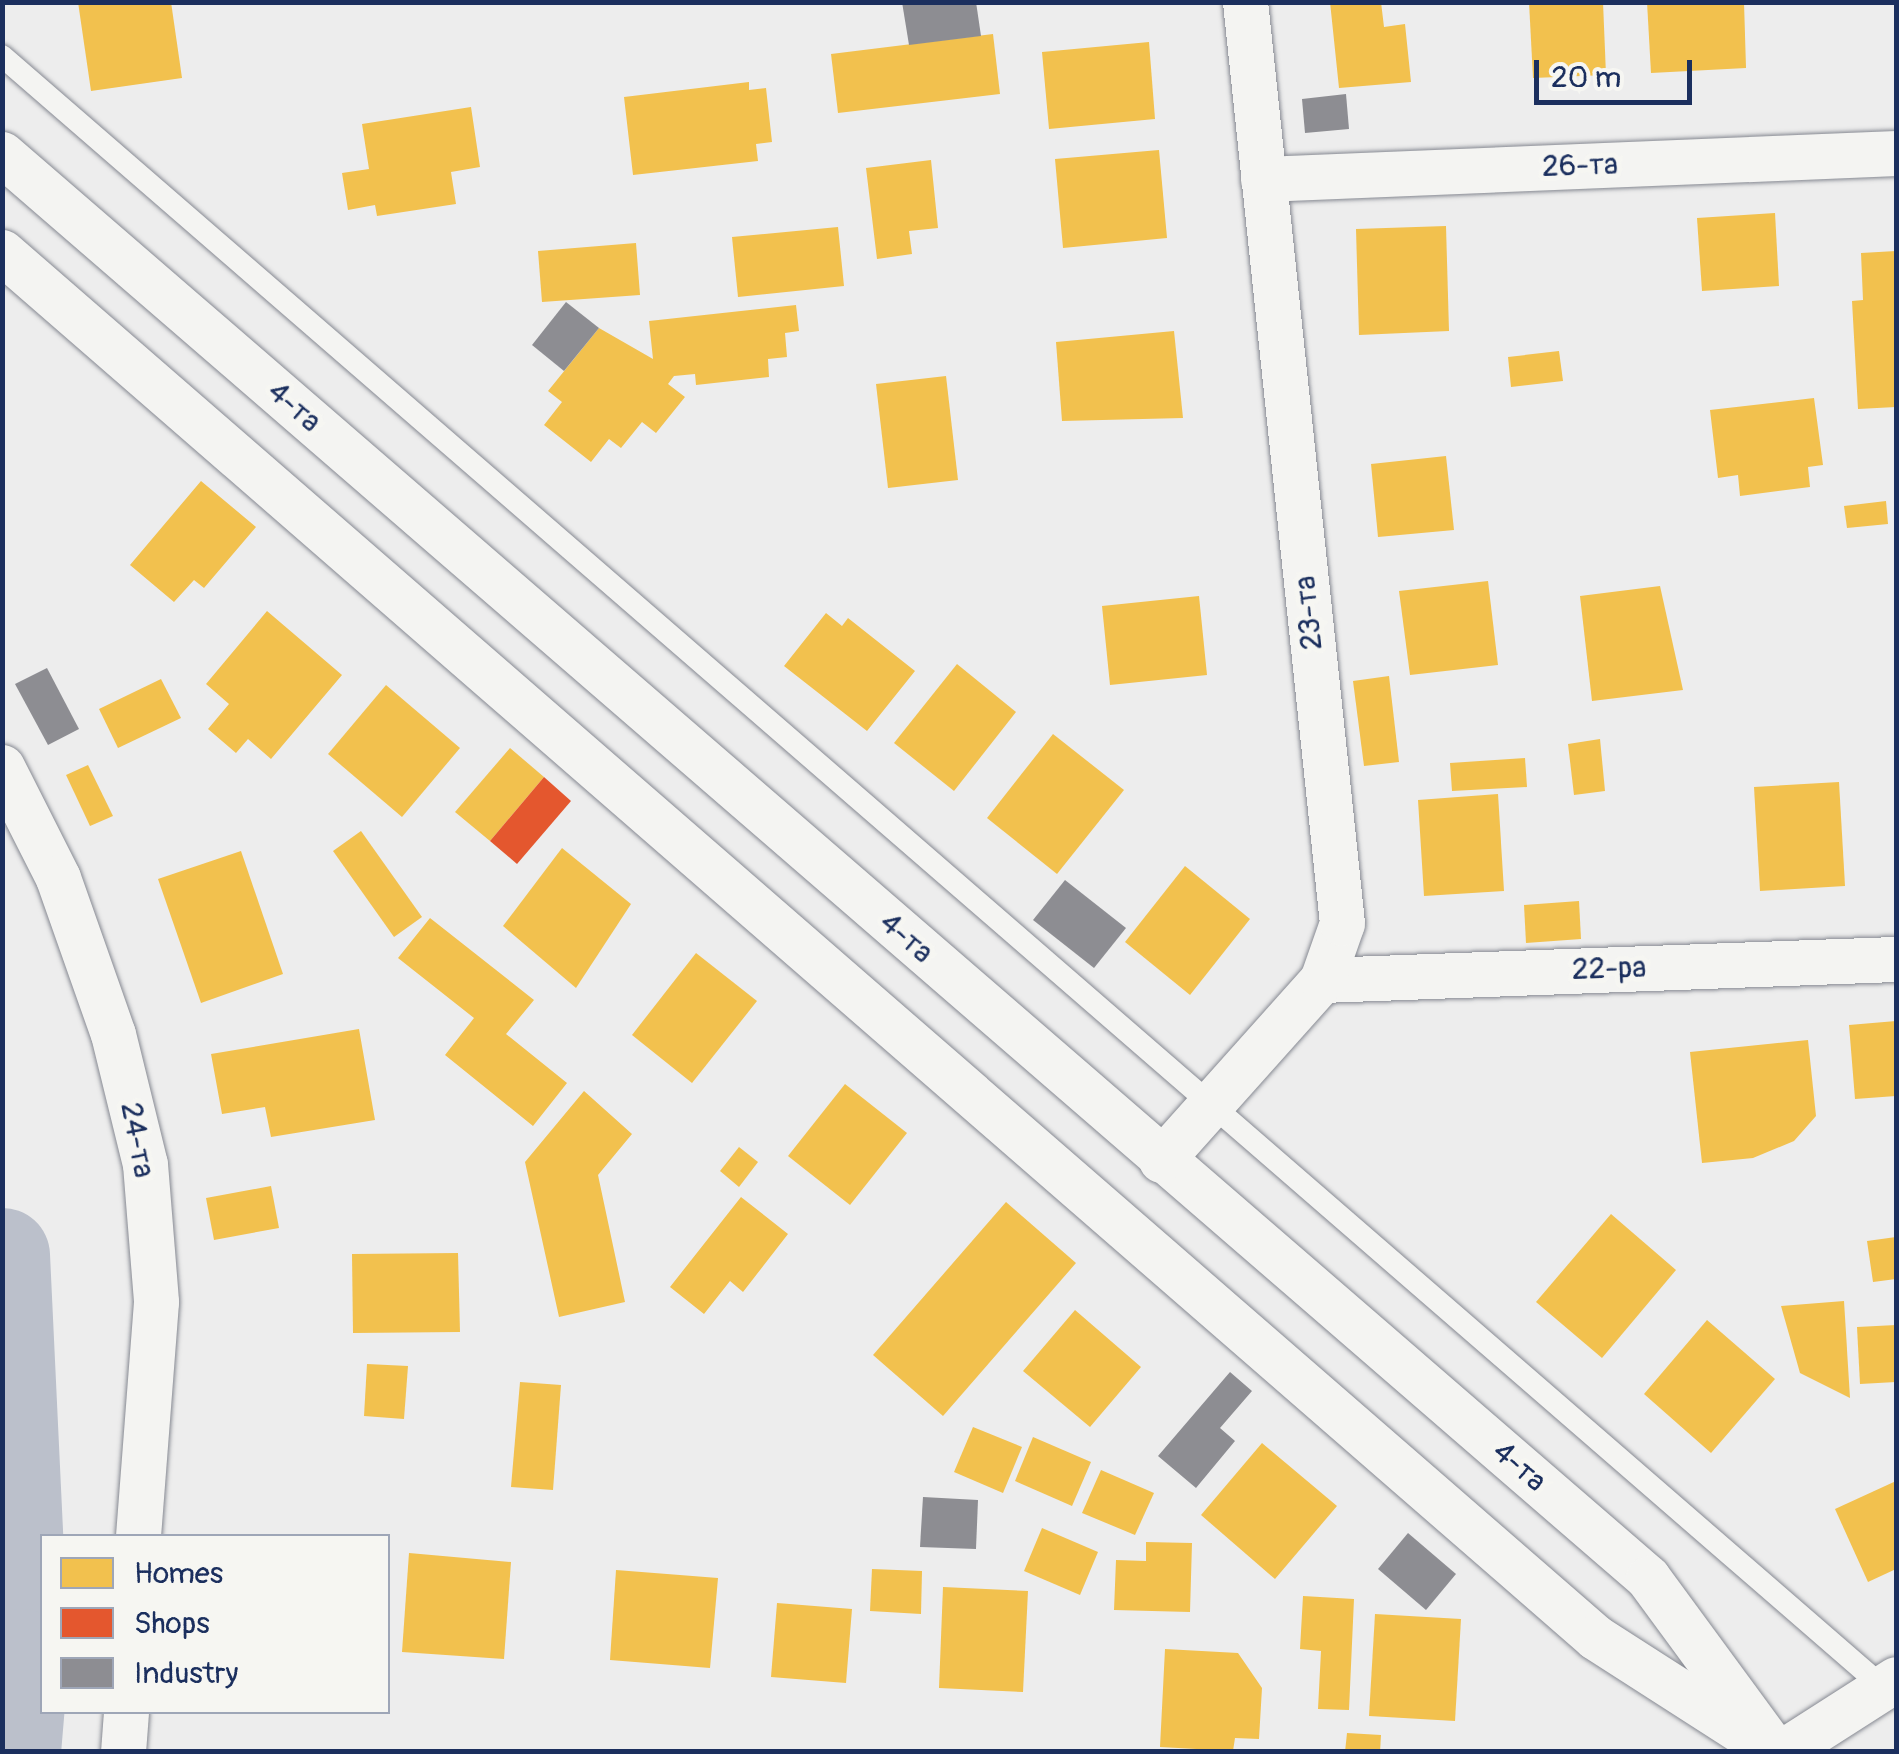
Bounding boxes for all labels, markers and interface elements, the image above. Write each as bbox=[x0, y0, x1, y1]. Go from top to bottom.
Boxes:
scale bar bbox=[1539, 40, 1696, 102]
text: 20 m bbox=[1551, 59, 1621, 96]
street label: 26-та bbox=[1541, 147, 1619, 185]
street label: 4-та bbox=[260, 374, 328, 440]
street label: 23-та bbox=[1287, 574, 1331, 652]
street label: 4-та bbox=[872, 905, 940, 971]
street label: 22-ра bbox=[1571, 950, 1647, 988]
street label: 24-та bbox=[112, 1099, 162, 1181]
street label: 4-та bbox=[1485, 1434, 1553, 1500]
legend bbox=[40, 1534, 390, 1714]
text: Homes bbox=[134, 1555, 223, 1592]
text: Shops bbox=[134, 1605, 210, 1642]
text: Industry bbox=[134, 1655, 238, 1692]

